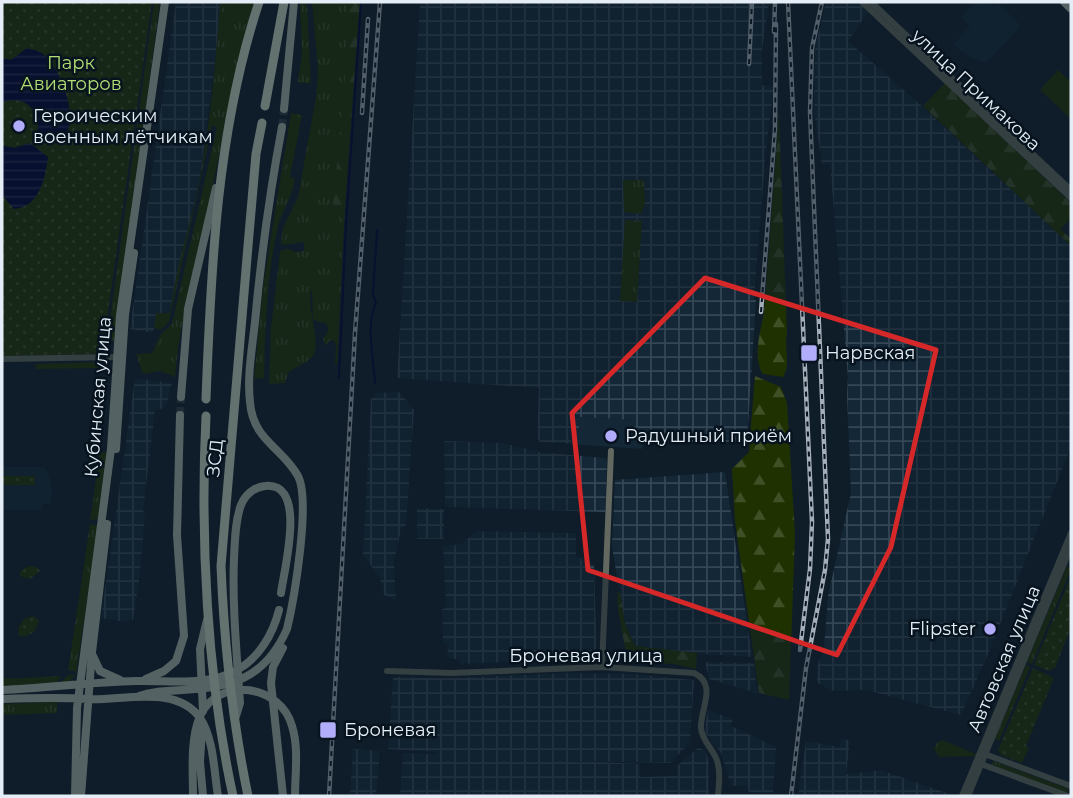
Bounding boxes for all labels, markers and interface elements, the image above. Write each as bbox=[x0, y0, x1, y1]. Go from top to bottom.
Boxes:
street label: улица Примакова bbox=[906, 24, 1045, 155]
park label: Парк Авиаторов bbox=[20, 52, 122, 95]
place label: Героическим военным лётчикам bbox=[33, 105, 213, 148]
marker: Героическим военным лётчикам bbox=[11, 118, 27, 134]
street label: Кубинская улица bbox=[80, 316, 116, 478]
place label: Нарвская bbox=[825, 342, 915, 364]
marker: Нарвская bbox=[799, 343, 819, 363]
place label: Радушный приём bbox=[625, 425, 792, 447]
marker: Радушный приём bbox=[603, 428, 619, 444]
street label: ЗСД bbox=[202, 438, 228, 478]
street label: Автовская улица bbox=[963, 582, 1045, 736]
place label: Flipster bbox=[909, 618, 976, 640]
marker: Flipster bbox=[982, 621, 998, 637]
street label: Броневая улица bbox=[509, 645, 663, 667]
place label: Броневая bbox=[344, 719, 436, 741]
marker: Броневая bbox=[318, 720, 338, 740]

